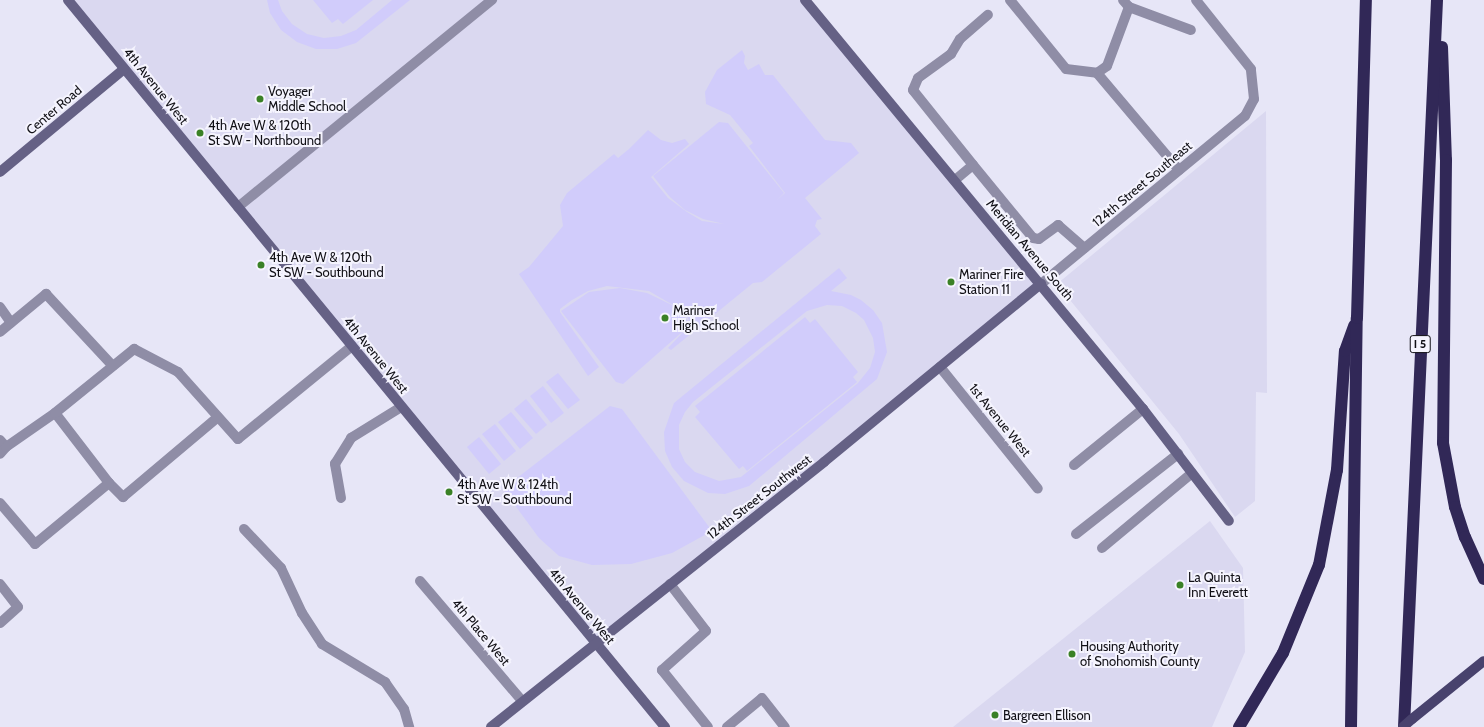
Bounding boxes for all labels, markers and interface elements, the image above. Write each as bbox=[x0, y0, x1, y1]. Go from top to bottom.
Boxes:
street label: 4th Avenue West bbox=[120, 44, 192, 128]
street label: Center Road bbox=[23, 82, 85, 138]
place label: Voyager Middle School bbox=[268, 84, 346, 115]
marker: Voyager Middle School bbox=[255, 94, 265, 104]
place label: 4th Ave W & 120th St SW - Northbound bbox=[208, 118, 321, 149]
marker: 4th Ave W & 120th St SW - Northbound bbox=[195, 128, 205, 138]
street label: 124th Street Southeast bbox=[1089, 138, 1195, 230]
street label: Meridian Avenue South bbox=[983, 196, 1077, 304]
place label: 4th Ave W & 120th St SW - Southbound bbox=[269, 250, 384, 281]
marker: 4th Ave W & 120th St SW - Southbound bbox=[256, 260, 266, 270]
place label: Mariner Fire Station 11 bbox=[959, 267, 1024, 298]
marker: Mariner Fire Station 11 bbox=[946, 277, 956, 287]
place label: Mariner High School bbox=[673, 303, 739, 334]
street label: 4th Avenue West bbox=[340, 313, 412, 397]
marker: Mariner High School bbox=[660, 313, 670, 323]
road number: I 5 bbox=[1409, 334, 1431, 354]
street label: 1st Avenue West bbox=[966, 380, 1034, 460]
street label: 124th Street Southwest bbox=[704, 451, 814, 543]
place label: 4th Ave W & 124th St SW - Southbound bbox=[457, 477, 572, 508]
marker: 4th Ave W & 124th St SW - Southbound bbox=[444, 487, 454, 497]
street label: 4th Avenue West bbox=[546, 565, 618, 647]
place label: La Quinta Inn Everett bbox=[1188, 570, 1248, 601]
marker: La Quinta Inn Everett bbox=[1175, 580, 1185, 590]
street label: 4th Place West bbox=[449, 596, 513, 668]
place label: Housing Authority of Snohomish County bbox=[1080, 639, 1200, 670]
marker: Housing Authority of Snohomish County bbox=[1067, 649, 1077, 659]
place label: Bargreen Ellison bbox=[1003, 707, 1091, 723]
marker: Bargreen Ellison bbox=[990, 710, 1000, 720]

